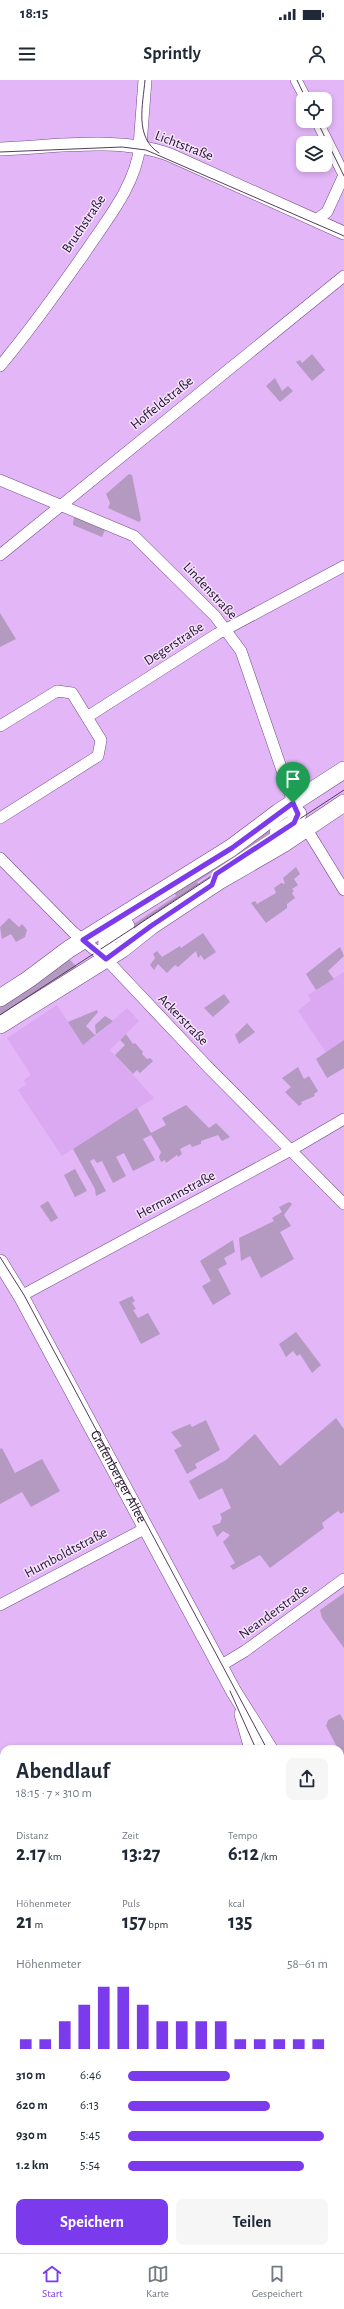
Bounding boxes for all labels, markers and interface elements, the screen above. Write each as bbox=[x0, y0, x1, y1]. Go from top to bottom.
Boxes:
text: 18:15 bbox=[20, 6, 48, 21]
icon: menu bbox=[16, 43, 38, 65]
icon: person bbox=[306, 43, 328, 65]
text: Sprintly bbox=[143, 45, 201, 63]
map controls bbox=[296, 92, 332, 172]
button: locate bbox=[296, 92, 332, 128]
street label: Lichtstraße bbox=[153, 129, 215, 163]
button: layers bbox=[296, 136, 332, 172]
street label: Bruchstraße bbox=[60, 193, 108, 255]
street label: Hoffeldstraße bbox=[128, 374, 196, 432]
street label: Lindenstraße bbox=[180, 560, 240, 622]
street label: Degerstraße bbox=[142, 620, 206, 668]
pin bbox=[276, 762, 310, 803]
icon: arrive bbox=[282, 768, 304, 790]
street label: Ackerstraße bbox=[155, 992, 211, 1048]
street label: Hermannstraße bbox=[134, 1168, 218, 1222]
street label: Grafenberger Allee bbox=[88, 1428, 149, 1525]
street label: Humboldtstraße bbox=[22, 1525, 110, 1581]
street label: Neanderstraße bbox=[237, 1582, 311, 1642]
button: share bbox=[286, 1758, 328, 1800]
text: Abendlauf bbox=[16, 1760, 109, 1782]
text: 18:15 · 7 × 310 m bbox=[16, 1787, 92, 1800]
text: Distanz bbox=[16, 1830, 49, 1841]
text: Zeit bbox=[122, 1830, 139, 1841]
text: Tempo bbox=[228, 1830, 258, 1841]
text: 2.17 bbox=[16, 1844, 46, 1864]
text: 13:27 bbox=[122, 1844, 160, 1864]
text: 6:12 bbox=[228, 1844, 259, 1864]
text: km bbox=[46, 1851, 61, 1862]
text: /km bbox=[259, 1851, 278, 1862]
text: Höhenmeter bbox=[16, 1898, 71, 1909]
text: Puls bbox=[122, 1898, 140, 1909]
text: kcal bbox=[228, 1898, 245, 1909]
text: 21 bbox=[16, 1912, 33, 1932]
text: 157 bbox=[122, 1912, 146, 1932]
text: 135 bbox=[228, 1912, 252, 1932]
text: m bbox=[33, 1919, 43, 1930]
text: bpm bbox=[146, 1919, 168, 1930]
text: Höhenmeter bbox=[16, 1958, 81, 1971]
text: 58–61 m bbox=[287, 1958, 328, 1971]
text: 310 m bbox=[16, 2069, 46, 2082]
text: 6:46 bbox=[80, 2069, 101, 2082]
text: 620 m bbox=[16, 2099, 48, 2112]
text: 6:13 bbox=[80, 2099, 99, 2112]
text: 930 m bbox=[16, 2129, 47, 2142]
text: 5:45 bbox=[80, 2129, 100, 2142]
text: 1.2 km bbox=[16, 2159, 49, 2172]
text: 5:54 bbox=[80, 2159, 100, 2172]
button: Speichern bbox=[16, 2199, 168, 2245]
button: Teilen bbox=[176, 2199, 328, 2245]
tab: Start bbox=[41, 2263, 63, 2300]
tab: Karte bbox=[146, 2263, 169, 2300]
tab: Gespeichert bbox=[252, 2263, 303, 2300]

